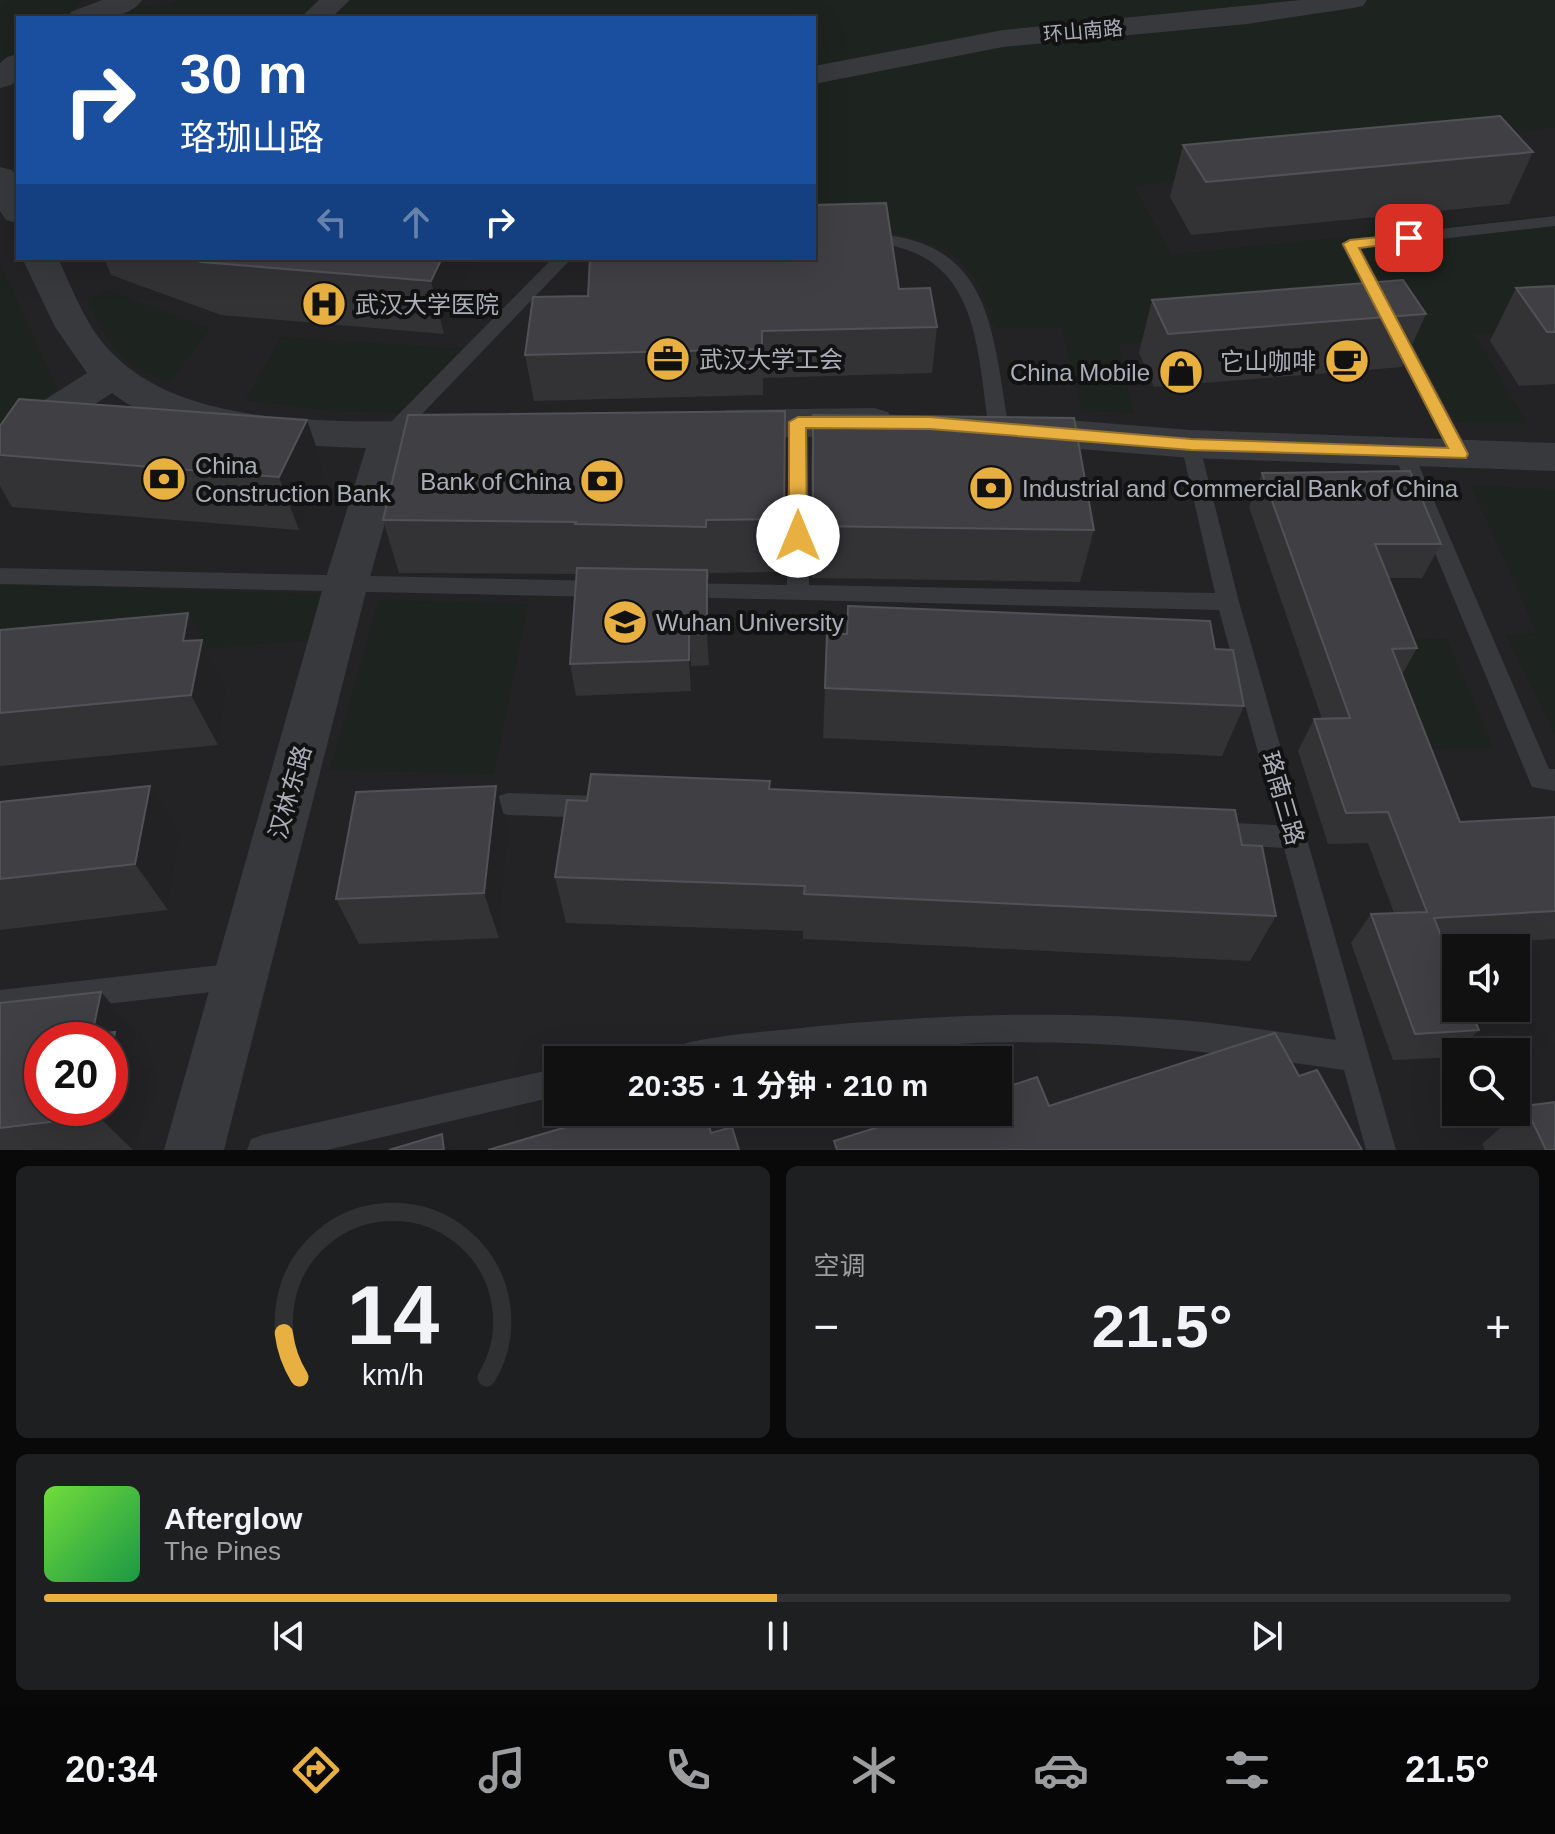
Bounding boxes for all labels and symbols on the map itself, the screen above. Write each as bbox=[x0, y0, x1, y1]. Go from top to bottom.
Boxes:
street label: 环山南路 bbox=[1042, 17, 1124, 45]
pin bbox=[1375, 204, 1443, 272]
hospital icon: 武汉大学医院 bbox=[300, 280, 348, 328]
place label: 武汉大学医院 bbox=[355, 291, 499, 318]
office icon: 武汉大学工会 bbox=[644, 335, 692, 383]
cafe icon: 它山咖啡 bbox=[1323, 337, 1371, 385]
place label: 武汉大学工会 bbox=[699, 346, 843, 373]
shop icon: China Mobile bbox=[1157, 348, 1205, 396]
place label: 它山咖啡 bbox=[1220, 348, 1316, 375]
place label: China Mobile bbox=[1010, 359, 1150, 386]
place label: China Construction Bank bbox=[195, 452, 392, 507]
bank icon: China Construction Bank bbox=[140, 455, 188, 503]
bank icon: Bank of China bbox=[578, 457, 626, 505]
bank icon: Industrial and Commercial Bank of China bbox=[967, 464, 1015, 512]
place label: Bank of China bbox=[420, 468, 572, 495]
place label: Industrial and Commercial Bank of China bbox=[1022, 475, 1459, 502]
position arrow bbox=[756, 494, 840, 578]
school or university icon: Wuhan University bbox=[601, 598, 649, 646]
place label: Wuhan University bbox=[656, 609, 844, 636]
street label: 汉林东路 bbox=[264, 742, 316, 842]
street label: 珞南三路 bbox=[1257, 748, 1309, 848]
speed limit sign: 20 bbox=[24, 1022, 128, 1126]

